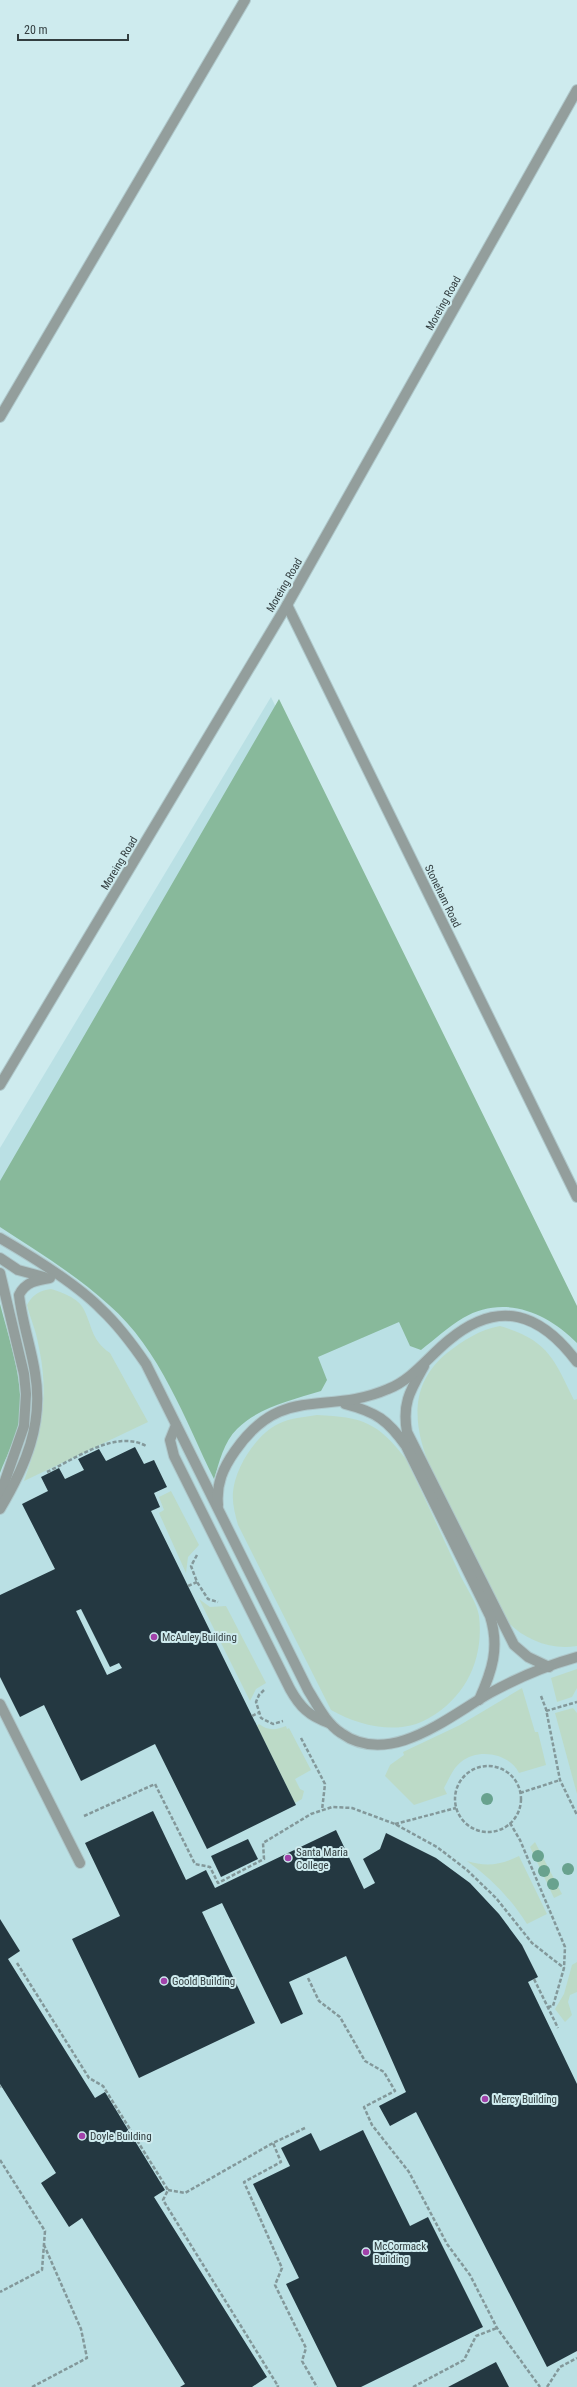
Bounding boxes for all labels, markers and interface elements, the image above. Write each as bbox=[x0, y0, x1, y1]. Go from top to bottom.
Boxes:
scale bar bbox=[18, 16, 128, 42]
text: 20 m bbox=[24, 23, 48, 37]
street label: Moreing Road bbox=[423, 274, 464, 333]
street label: Moreing Road bbox=[264, 556, 305, 615]
street label: Moreing Road bbox=[98, 834, 140, 892]
street label: Stoneham Road bbox=[422, 863, 463, 930]
place label: McAuley Building bbox=[162, 1631, 237, 1644]
marker: McAuley Building bbox=[149, 1632, 159, 1642]
place label: Santa Maria College bbox=[296, 1846, 348, 1872]
marker: Santa Maria College bbox=[283, 1853, 293, 1863]
place label: Goold Building bbox=[172, 1975, 235, 1988]
marker: Goold Building bbox=[159, 1976, 169, 1986]
place label: Mercy Building bbox=[493, 2093, 557, 2106]
marker: Mercy Building bbox=[480, 2094, 490, 2104]
place label: Doyle Building bbox=[90, 2130, 152, 2143]
marker: Doyle Building bbox=[77, 2131, 87, 2141]
place label: McCormack Building bbox=[374, 2240, 426, 2266]
marker: McCormack Building bbox=[361, 2247, 371, 2257]

